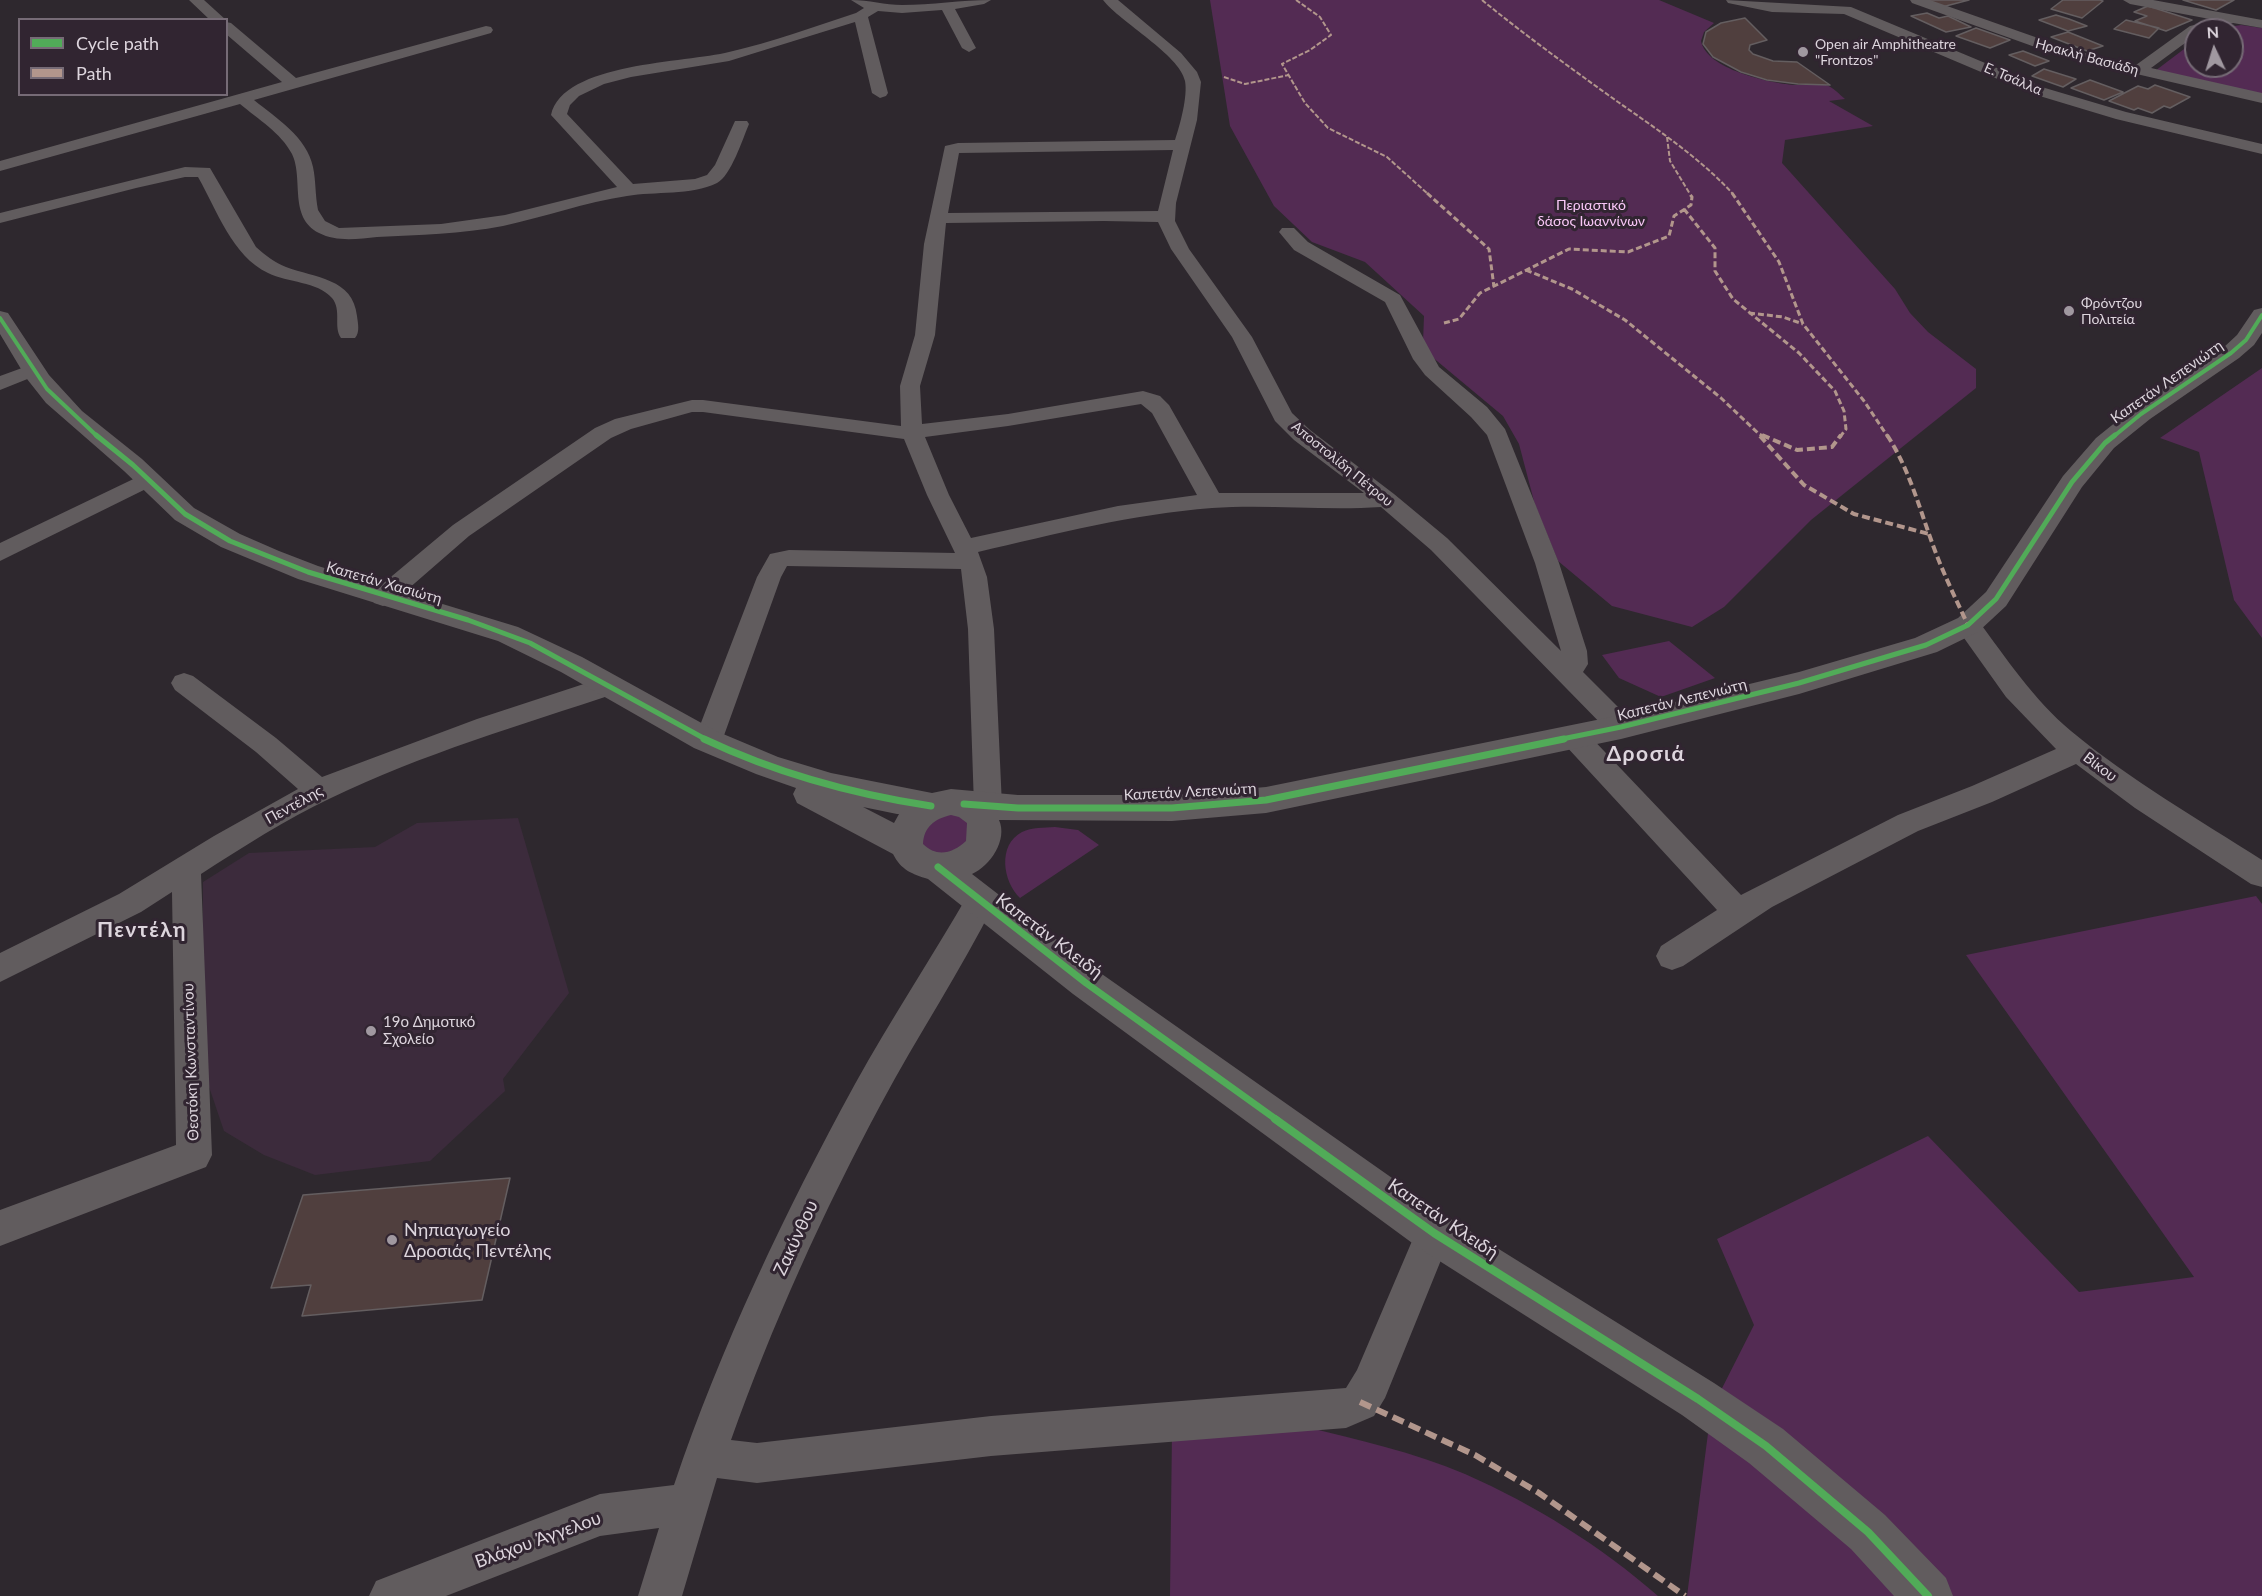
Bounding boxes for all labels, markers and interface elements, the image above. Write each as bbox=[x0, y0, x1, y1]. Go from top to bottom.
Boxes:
legend bbox=[18, 18, 228, 96]
north arrow bbox=[2184, 18, 2244, 78]
text: N bbox=[2206, 22, 2220, 41]
text: Cycle path bbox=[76, 32, 159, 54]
street label: Ηρακλή Βασιάδη bbox=[2033, 35, 2141, 79]
place label: Open air Amphitheatre "Frontzos" bbox=[1815, 36, 1956, 68]
marker: Open air Amphitheatre "Frontzos" bbox=[1796, 45, 1810, 59]
street label: Ε. Τσάλλα bbox=[1981, 59, 2045, 99]
text: Path bbox=[76, 62, 112, 84]
park label: Περιαστικό δάσος Ιωαννίνων bbox=[1537, 197, 1645, 230]
place label: Φρόντζου Πολιτεία bbox=[2081, 295, 2142, 328]
marker: Φρόντζου Πολιτεία bbox=[2062, 304, 2076, 318]
street label: Καπετάν Λεπενιώτη bbox=[2107, 337, 2227, 427]
street label: Αποστολίδη Πέτρου bbox=[1288, 418, 1396, 510]
street label: Καπετάν Χασιώτη bbox=[324, 558, 444, 608]
street label: Καπετάν Λεπενιώτη bbox=[1615, 675, 1749, 725]
district label: Δροσιά bbox=[1606, 741, 1686, 767]
street label: Βίκου bbox=[2080, 749, 2120, 785]
street label: Καπετάν Λεπενιώτη bbox=[1123, 780, 1257, 804]
street label: Πεντέλης bbox=[262, 782, 326, 828]
street label: Καπετάν Κλειδή bbox=[991, 889, 1107, 983]
district label: Πεντέλη bbox=[97, 917, 187, 943]
street label: Θεοτόκη Κωνσταντίνου bbox=[179, 983, 203, 1141]
place label: 19ο Δημοτικό Σχολείο bbox=[383, 1013, 475, 1048]
marker: 19ο Δημοτικό Σχολείο bbox=[364, 1024, 378, 1038]
street label: Καπετάν Κλειδή bbox=[1384, 1174, 1502, 1264]
street label: Ζακύνθου bbox=[769, 1197, 823, 1279]
place label: Νηπιαγωγείο Δροσιάς Πεντέλης bbox=[404, 1219, 551, 1262]
marker: Νηπιαγωγείο Δροσιάς Πεντέλης bbox=[385, 1233, 399, 1247]
street label: Βλάχου Άγγελου bbox=[472, 1507, 604, 1573]

